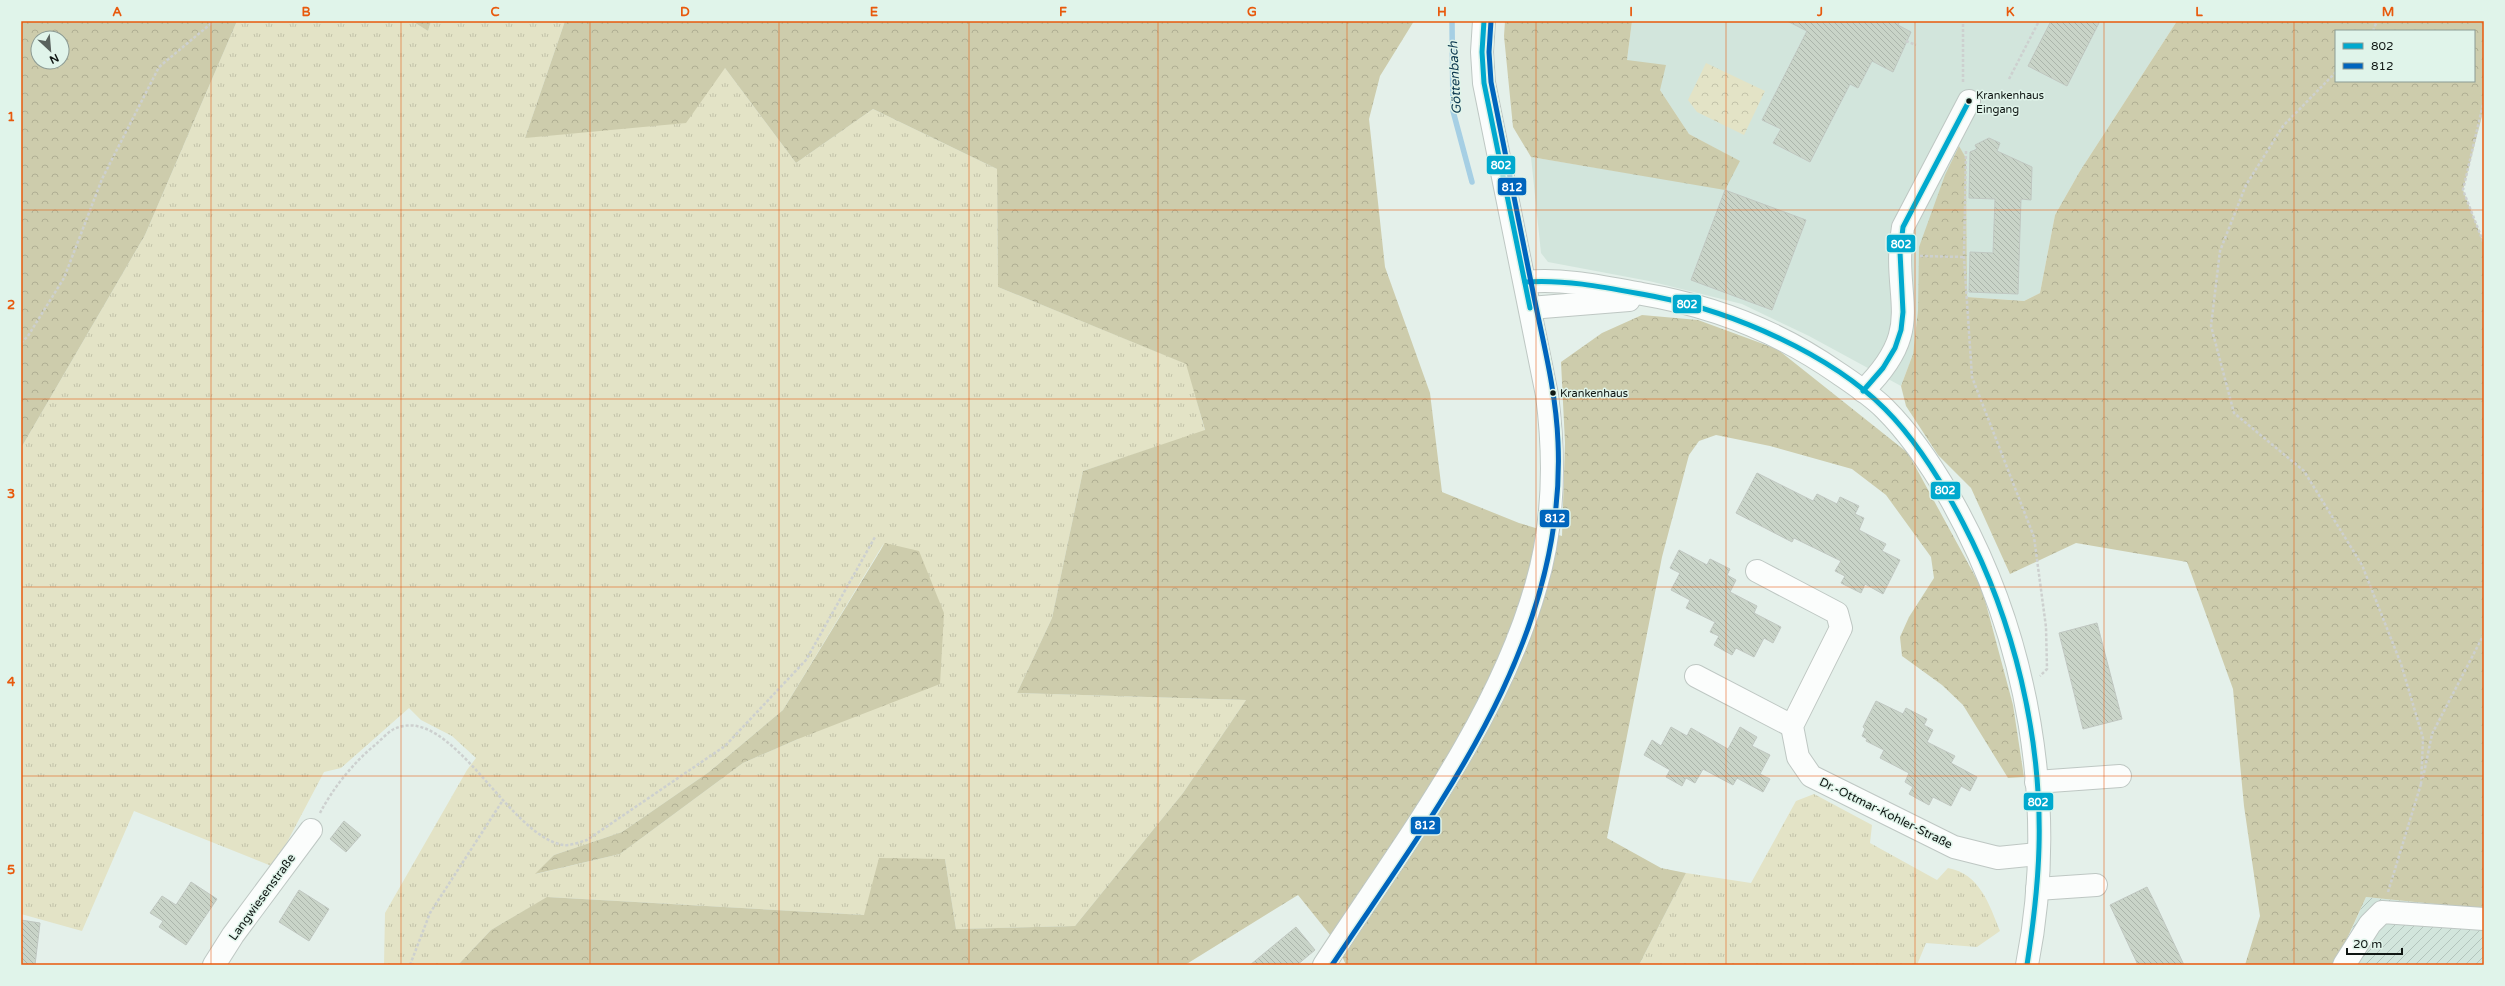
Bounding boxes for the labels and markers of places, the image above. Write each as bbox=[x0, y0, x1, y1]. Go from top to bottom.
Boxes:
place label: Krankenhaus Eingang bbox=[1976, 89, 2044, 116]
marker: Krankenhaus Eingang bbox=[1964, 96, 1974, 106]
place label: Krankenhaus bbox=[1560, 387, 1628, 400]
marker: Krankenhaus bbox=[1548, 388, 1558, 398]

